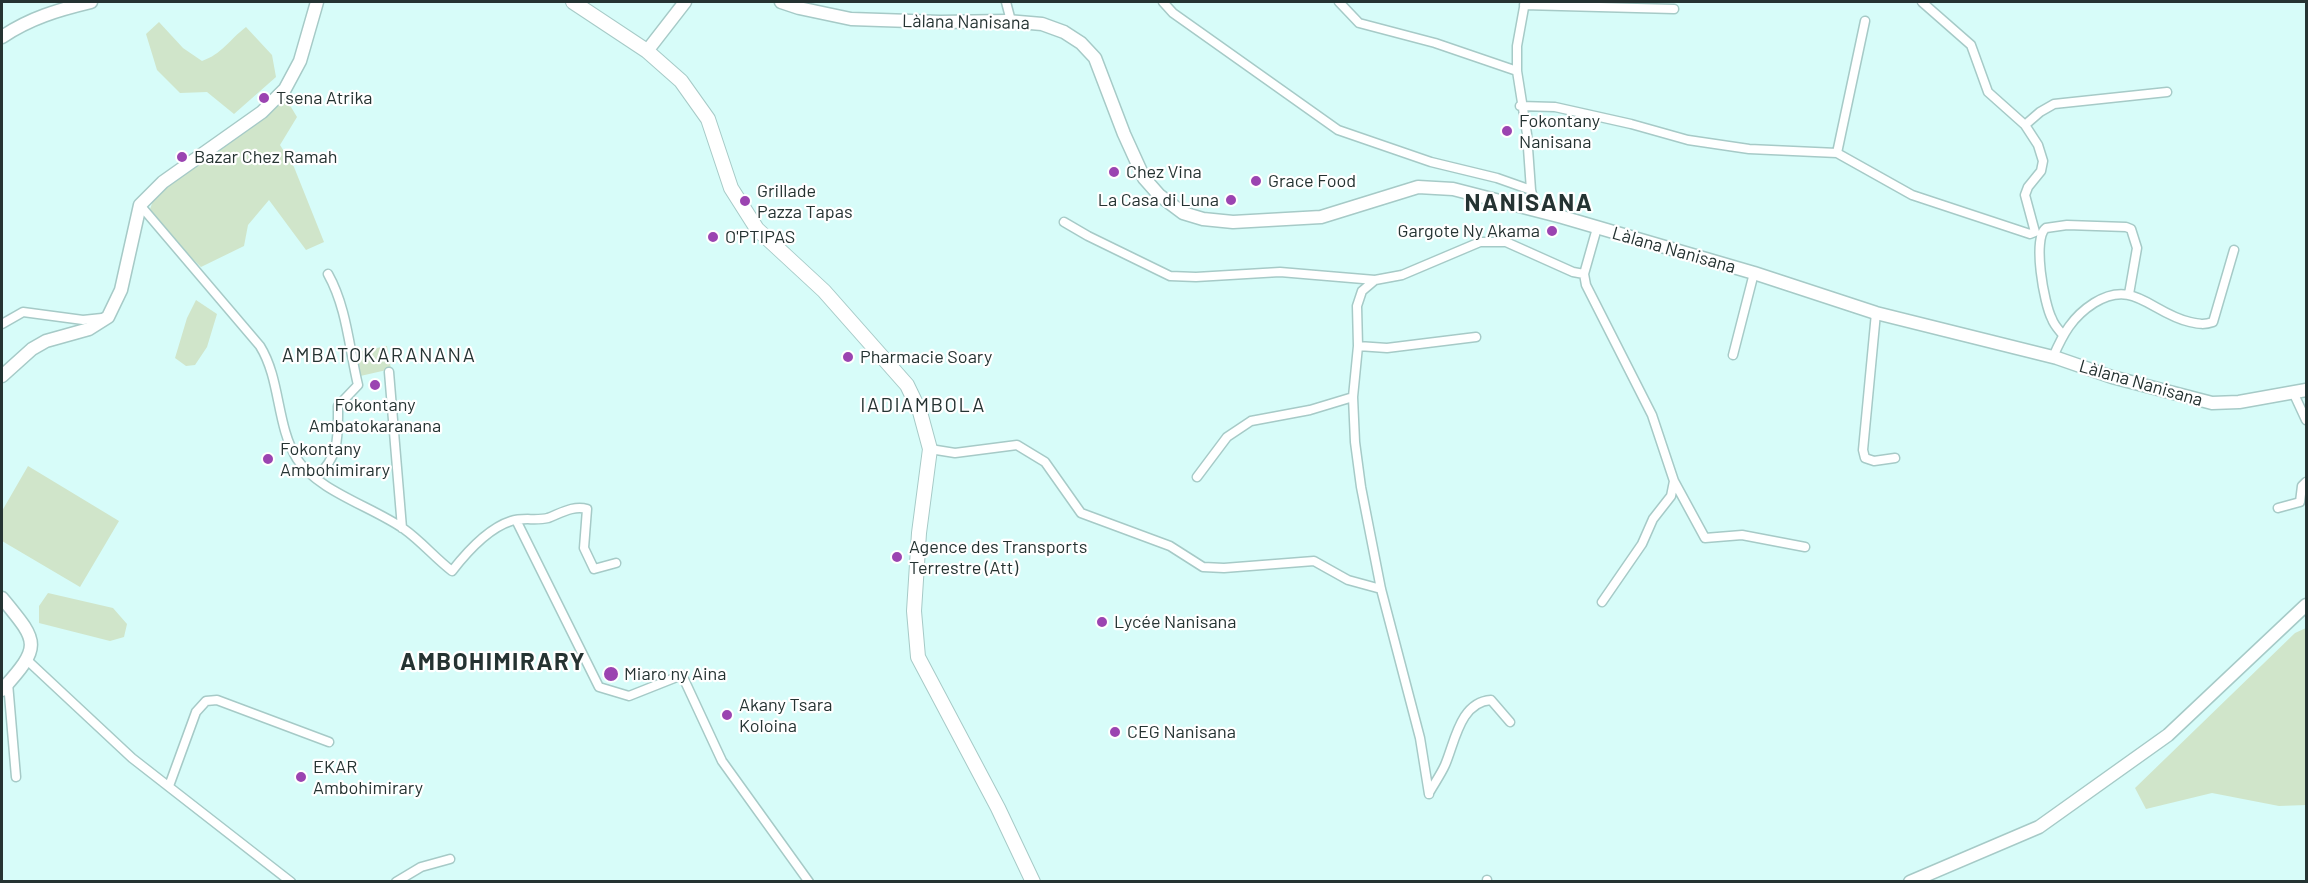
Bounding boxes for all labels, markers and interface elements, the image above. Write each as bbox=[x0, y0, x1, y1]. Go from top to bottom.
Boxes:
street label: Làlana Nanisana bbox=[902, 10, 1030, 34]
place label: Tsena Atrika bbox=[276, 87, 373, 109]
marker: Tsena Atrika bbox=[257, 91, 271, 105]
place label: Fokontany Nanisana bbox=[1519, 110, 1600, 152]
marker: Fokontany Nanisana bbox=[1500, 124, 1514, 138]
place label: Bazar Chez Ramah bbox=[194, 146, 337, 168]
marker: Bazar Chez Ramah bbox=[175, 150, 189, 164]
place label: Chez Vina bbox=[1126, 161, 1202, 183]
marker: Chez Vina bbox=[1107, 165, 1121, 179]
place label: Grace Food bbox=[1268, 170, 1356, 192]
marker: Grace Food bbox=[1249, 174, 1263, 188]
place label: Grillade Pazza Tapas bbox=[757, 180, 853, 222]
place label: La Casa di Luna bbox=[1098, 189, 1219, 211]
district label: NANISANA bbox=[1465, 189, 1593, 217]
marker: La Casa di Luna bbox=[1224, 193, 1238, 207]
marker: Grillade Pazza Tapas bbox=[738, 194, 752, 208]
place label: Gargote Ny Akama bbox=[1398, 220, 1540, 242]
street label: Làlana Nanisana bbox=[1610, 222, 1738, 278]
marker: Gargote Ny Akama bbox=[1545, 224, 1559, 238]
place label: O'PTIPAS bbox=[725, 226, 795, 248]
marker: O'PTIPAS bbox=[706, 230, 720, 244]
district label: AMBATOKARANANA bbox=[282, 343, 476, 367]
place label: Pharmacie Soary bbox=[860, 346, 992, 368]
marker: Pharmacie Soary bbox=[841, 350, 855, 364]
street label: Làlana Nanisana bbox=[2077, 355, 2205, 411]
marker: Fokontany Ambatokaranana bbox=[368, 378, 382, 392]
district label: IADIAMBOLA bbox=[860, 393, 986, 417]
place label: Fokontany Ambatokaranana bbox=[309, 394, 441, 436]
place label: Fokontany Ambohimirary bbox=[280, 438, 390, 480]
marker: Fokontany Ambohimirary bbox=[261, 452, 275, 466]
place label: Agence des Transports Terrestre (Att) bbox=[909, 536, 1087, 578]
marker: Agence des Transports Terrestre (Att) bbox=[890, 550, 904, 564]
place label: Lycée Nanisana bbox=[1114, 611, 1237, 633]
marker: Lycée Nanisana bbox=[1095, 615, 1109, 629]
district label: AMBOHIMIRARY bbox=[400, 648, 586, 676]
place label: Miaro ny Aina bbox=[624, 663, 726, 685]
marker: Miaro ny Aina bbox=[602, 665, 620, 683]
place label: Akany Tsara Koloina bbox=[739, 694, 832, 736]
marker: Akany Tsara Koloina bbox=[720, 708, 734, 722]
place label: CEG Nanisana bbox=[1127, 721, 1236, 743]
marker: CEG Nanisana bbox=[1108, 725, 1122, 739]
place label: EKAR Ambohimirary bbox=[313, 756, 423, 798]
marker: EKAR Ambohimirary bbox=[294, 770, 308, 784]

